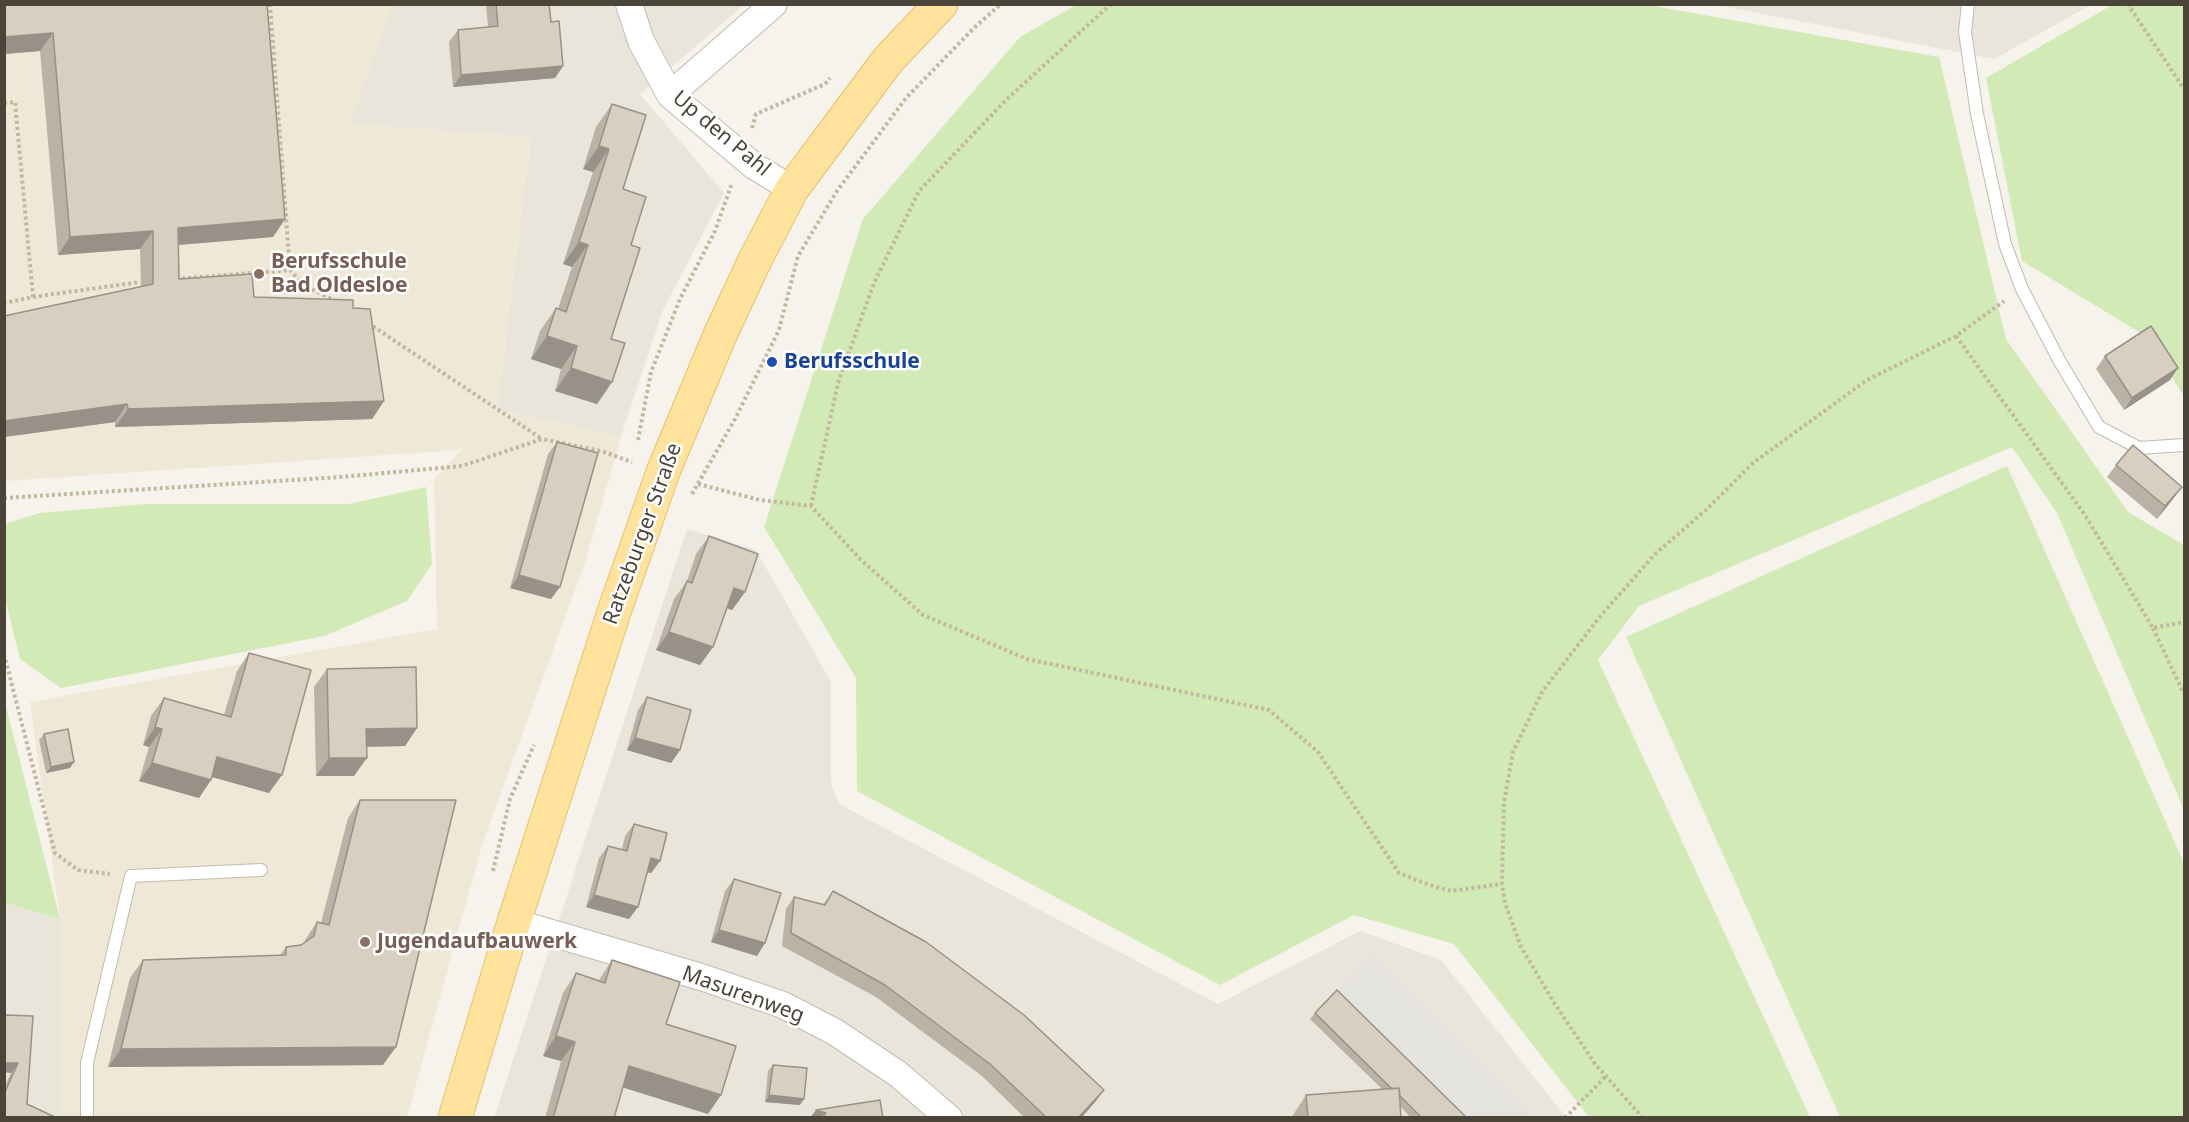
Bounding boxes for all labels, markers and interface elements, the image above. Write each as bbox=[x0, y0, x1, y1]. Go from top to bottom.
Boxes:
street label: Up den Pahl bbox=[667, 86, 775, 182]
place label: Berufsschule Bad Oldesloe bbox=[271, 249, 407, 299]
marker: Berufsschule Bad Oldesloe bbox=[252, 267, 266, 281]
place label: Berufsschule bbox=[784, 349, 920, 375]
marker: Berufsschule bbox=[765, 355, 779, 369]
street label: Ratzeburger Straße bbox=[598, 440, 688, 628]
place label: Jugendaufbauwerk bbox=[377, 929, 577, 955]
marker: Jugendaufbauwerk bbox=[358, 935, 372, 949]
street label: Masurenweg bbox=[678, 961, 808, 1029]

